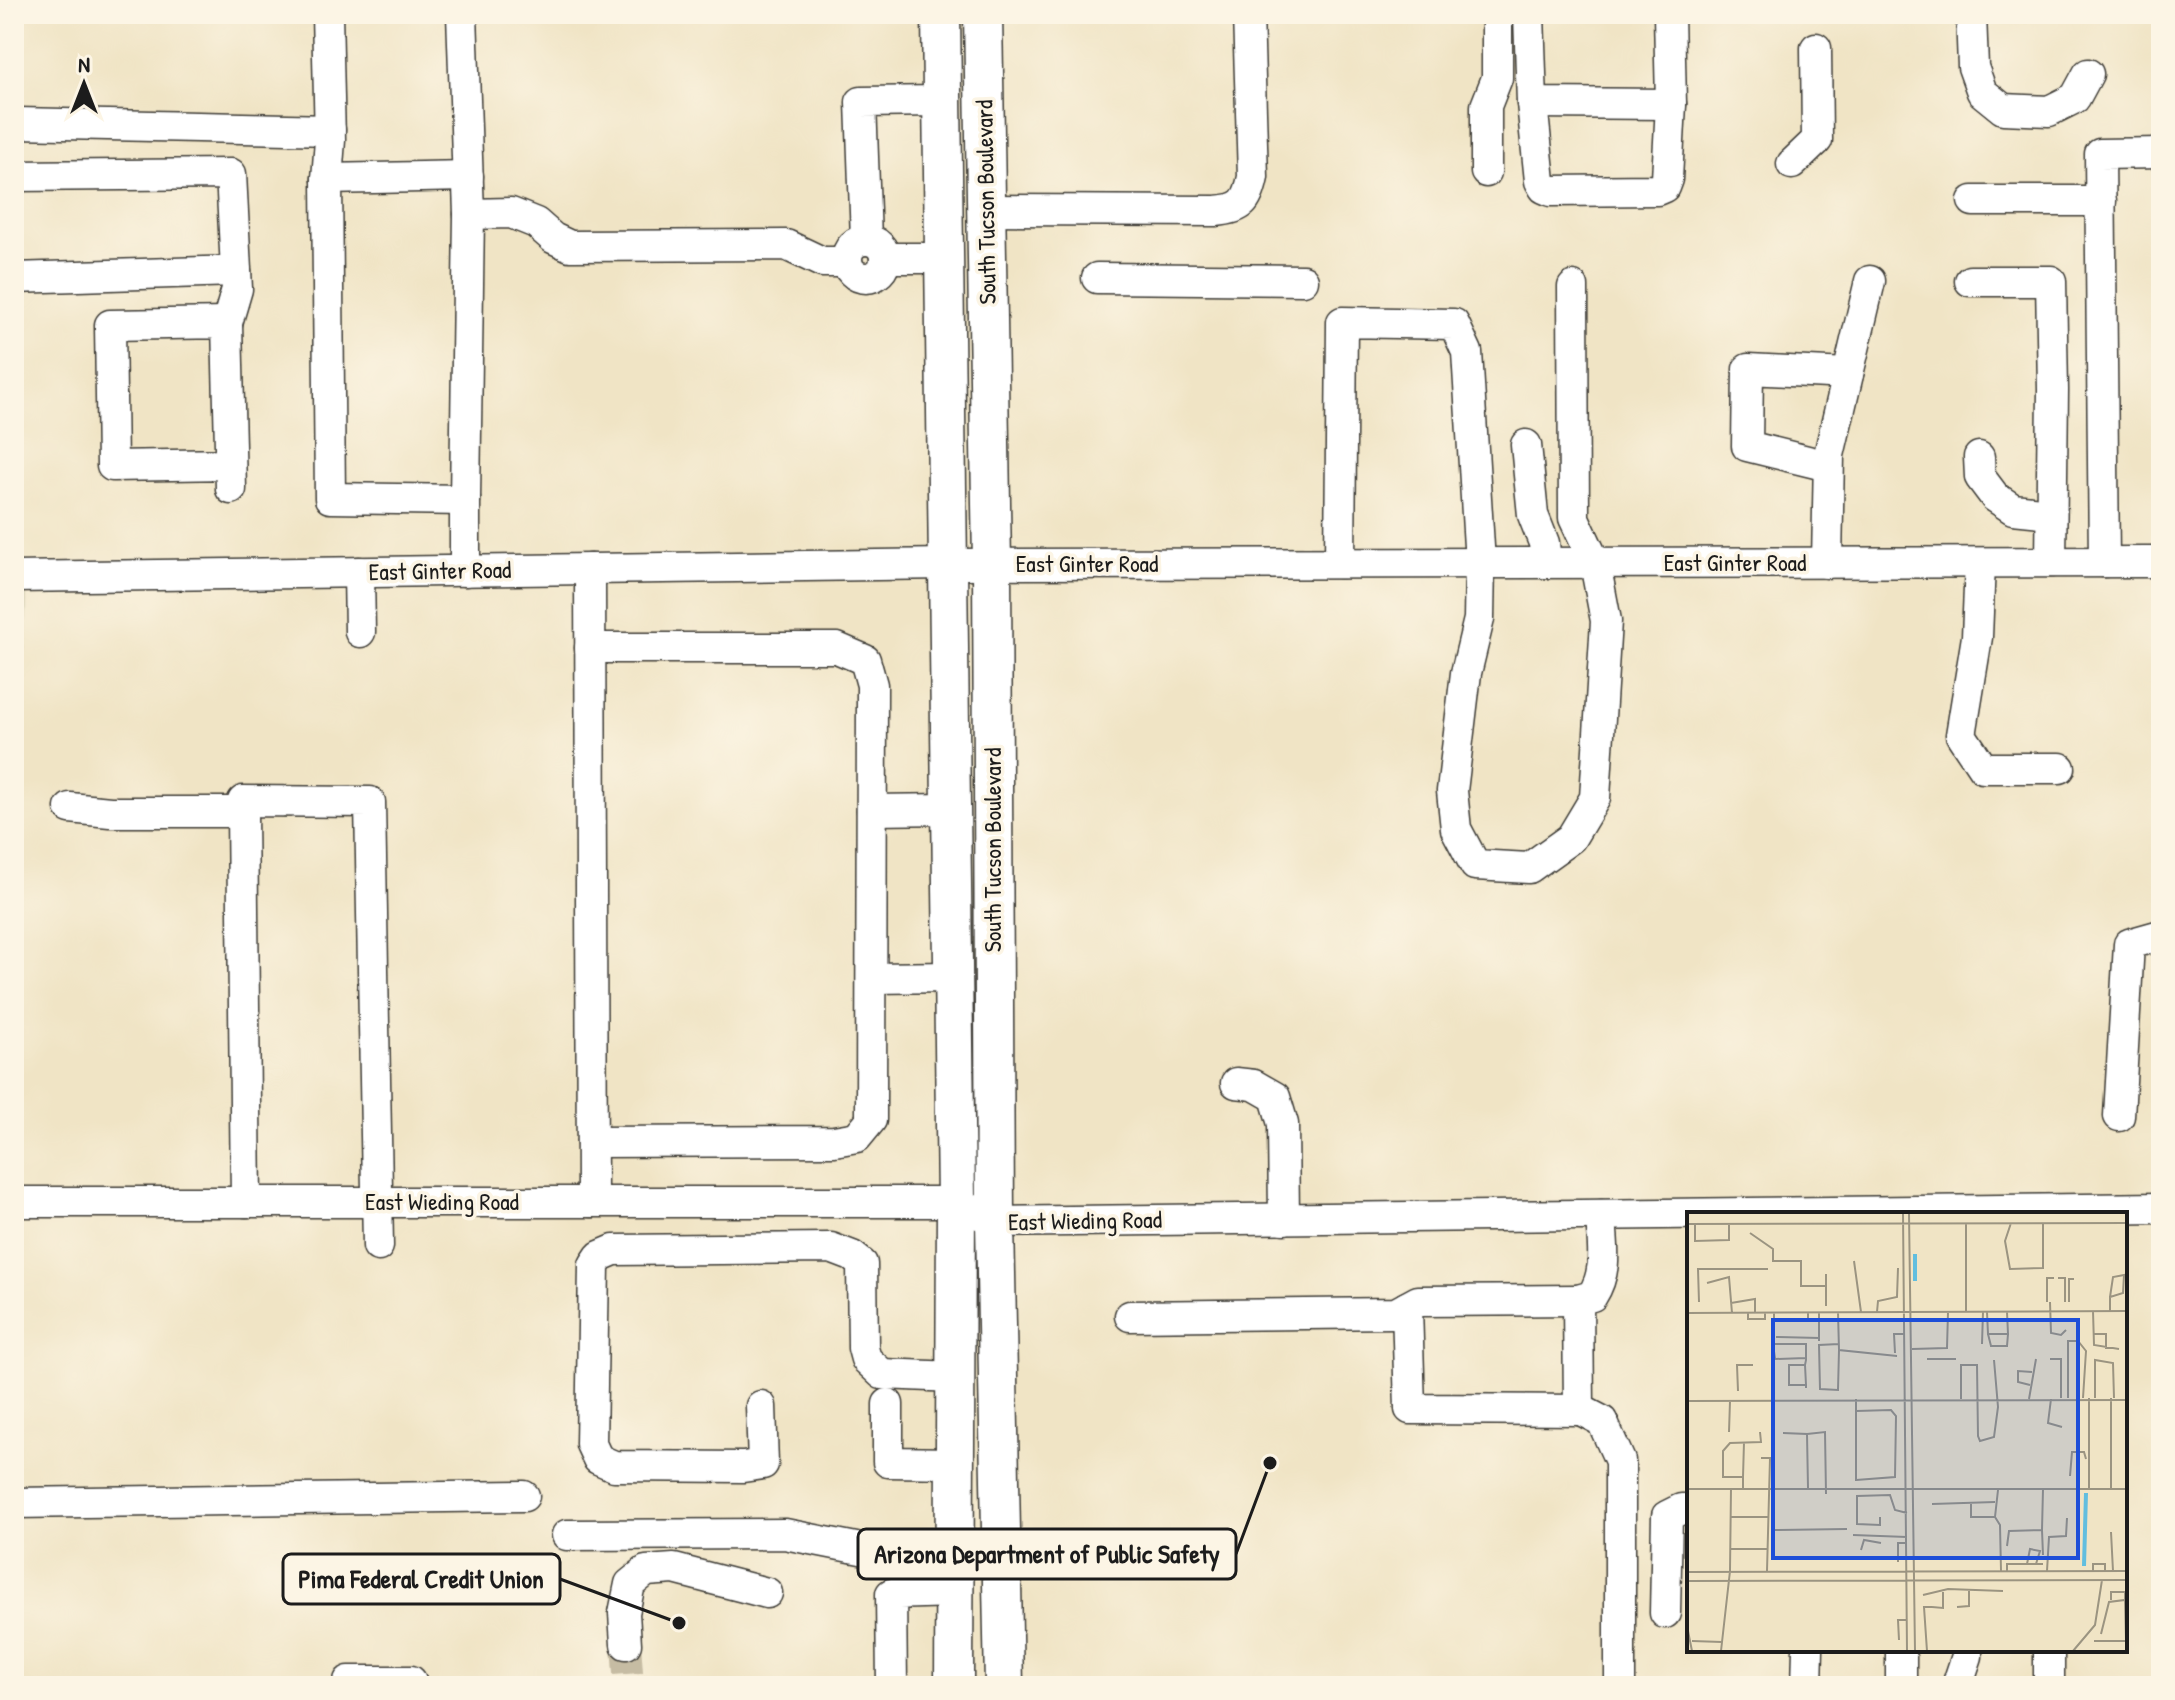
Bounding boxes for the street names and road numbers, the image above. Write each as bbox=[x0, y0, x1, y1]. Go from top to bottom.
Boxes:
street label: South Tucson Boulevard bbox=[967, 99, 1003, 305]
street label: East Ginter Road bbox=[1664, 546, 1806, 578]
street label: East Ginter Road bbox=[1016, 547, 1158, 579]
street label: East Ginter Road bbox=[368, 553, 512, 587]
street label: South Tucson Boulevard bbox=[976, 748, 1008, 952]
street label: East Wieding Road bbox=[365, 1185, 519, 1217]
street label: East Wieding Road bbox=[1008, 1203, 1162, 1237]

